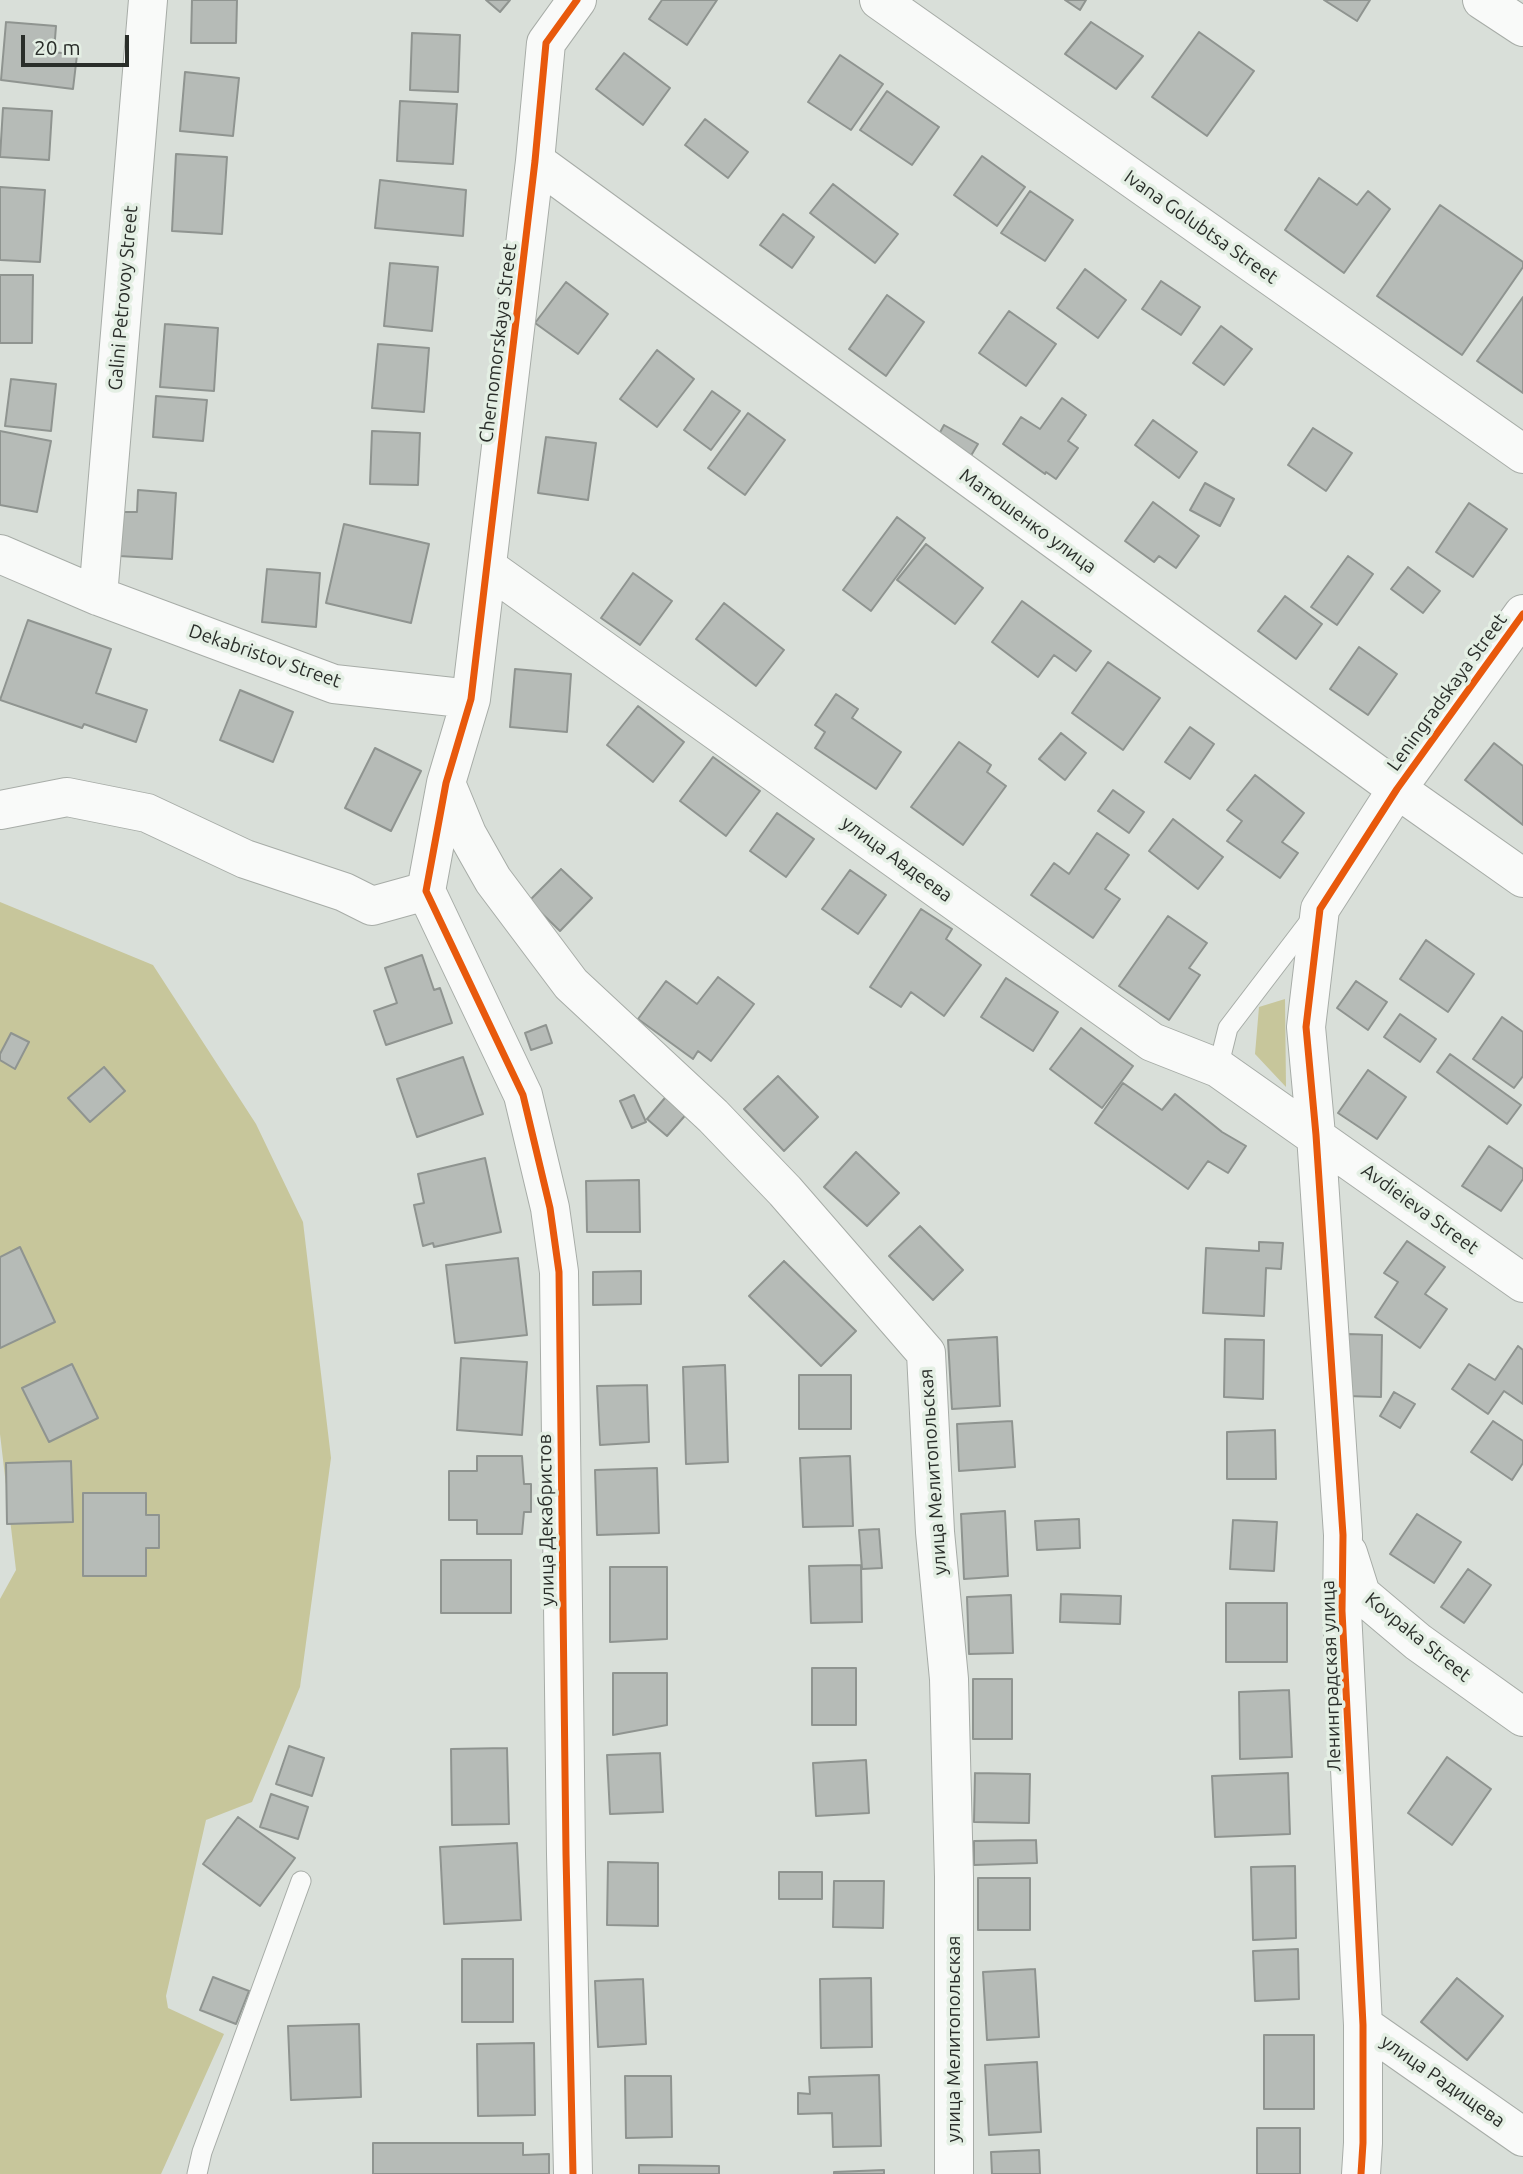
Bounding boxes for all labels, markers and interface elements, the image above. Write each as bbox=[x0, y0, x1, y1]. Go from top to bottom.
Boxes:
scale bar bbox=[24, 21, 133, 65]
text: 20 m bbox=[34, 35, 81, 59]
street label: Ivana Golubtsa Street bbox=[1120, 165, 1282, 289]
street label: Galini Petrovoy Street bbox=[104, 204, 142, 392]
street label: Chernomorskaya Street bbox=[474, 242, 522, 444]
street label: Матюшенко улица bbox=[955, 464, 1101, 578]
street label: Leningradskaya Street bbox=[1382, 609, 1512, 775]
street label: Dekabristov Street bbox=[186, 619, 344, 693]
street label: улица Авдеева bbox=[837, 811, 957, 907]
street label: Avdieieva Street bbox=[1357, 1159, 1483, 1259]
street label: улица Мелитопольская bbox=[914, 1368, 952, 1576]
street label: улица Декабристов bbox=[533, 1434, 559, 1606]
street label: Ленинградская улица bbox=[1316, 1580, 1346, 1772]
street label: Kovpaka Street bbox=[1361, 1587, 1475, 1687]
street label: улица Мелитопольская bbox=[943, 1936, 965, 2142]
street label: улица Радищева bbox=[1377, 2030, 1509, 2132]

